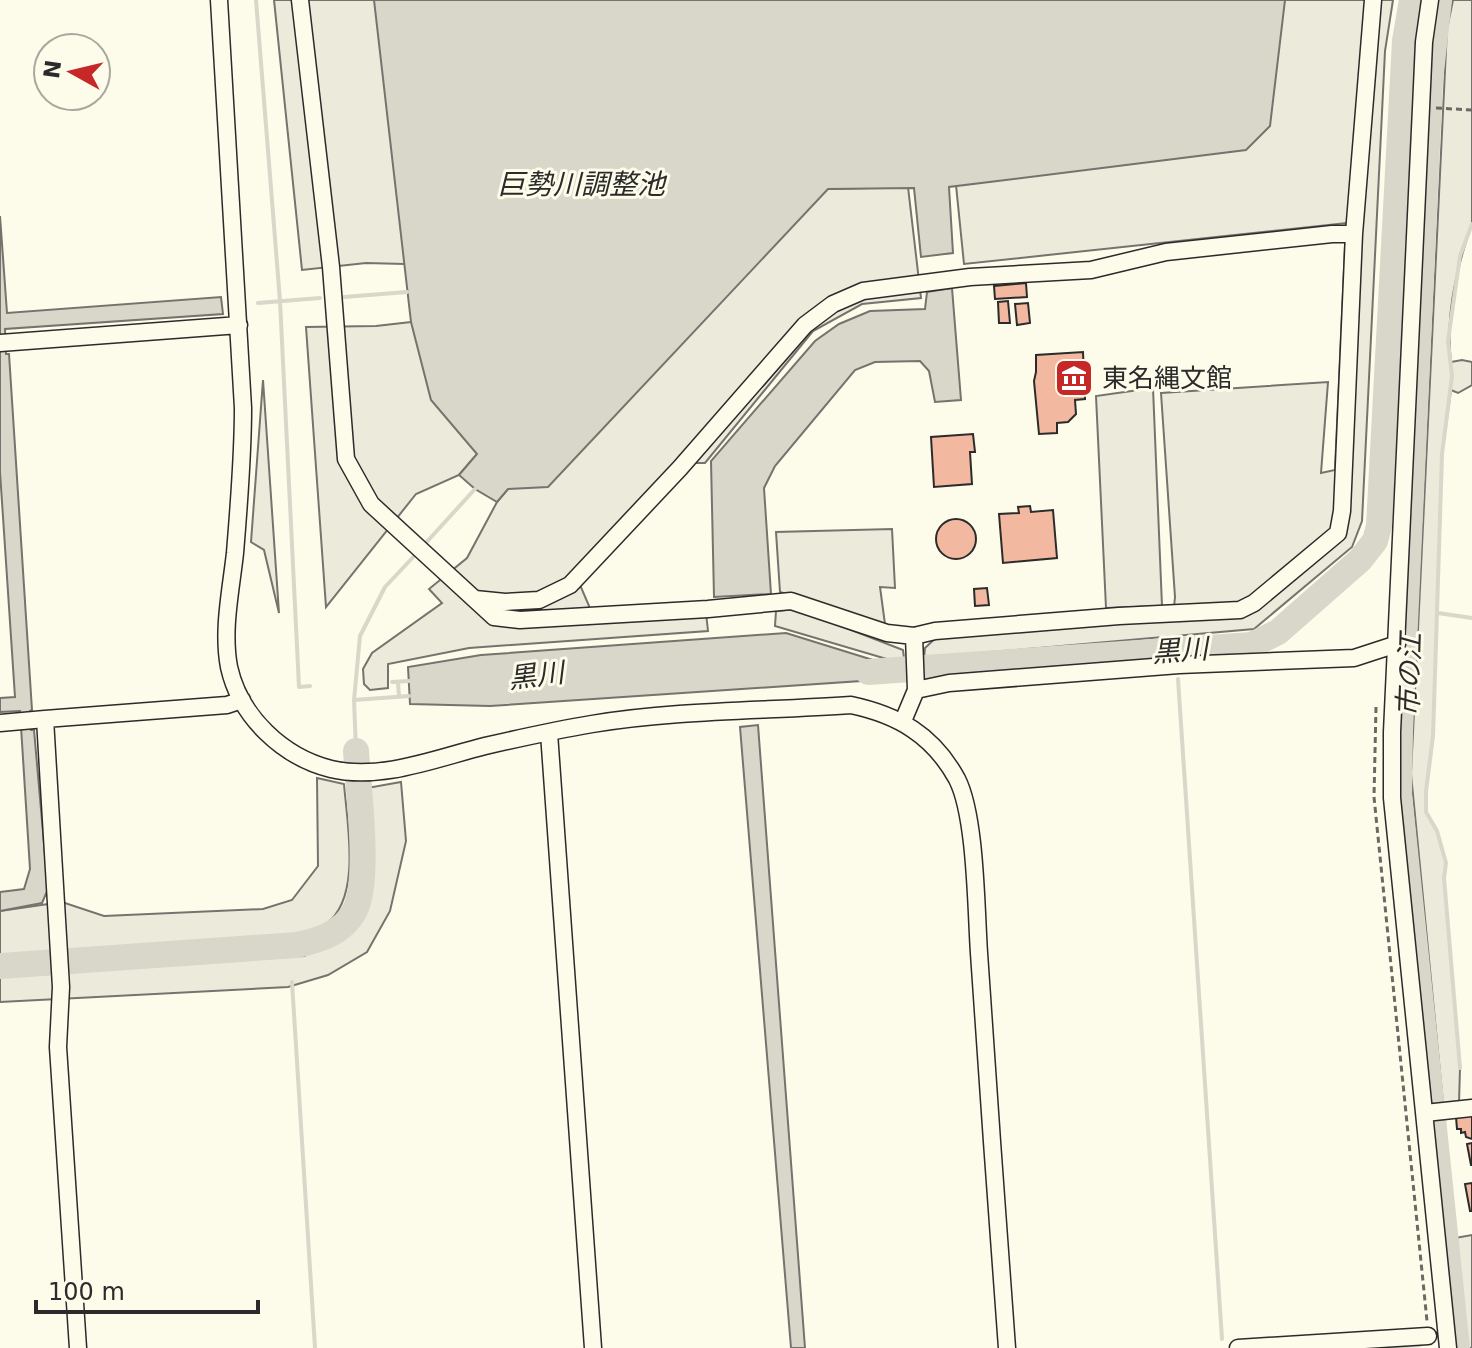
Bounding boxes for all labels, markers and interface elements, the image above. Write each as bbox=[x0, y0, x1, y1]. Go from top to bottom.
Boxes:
north arrow bbox=[32, 32, 112, 112]
text: N bbox=[39, 58, 66, 80]
water label: 巨勢川調整池 bbox=[497, 168, 668, 201]
museum icon: 東名縄文館 bbox=[1053, 357, 1095, 399]
place label: 東名縄文館 bbox=[1102, 363, 1232, 393]
water label: 市の江 bbox=[1392, 629, 1428, 718]
water label: 黒川 bbox=[1151, 632, 1212, 669]
water label: 黒川 bbox=[506, 655, 569, 695]
scale bar bbox=[36, 1264, 258, 1314]
text: 100 m bbox=[48, 1278, 125, 1306]

